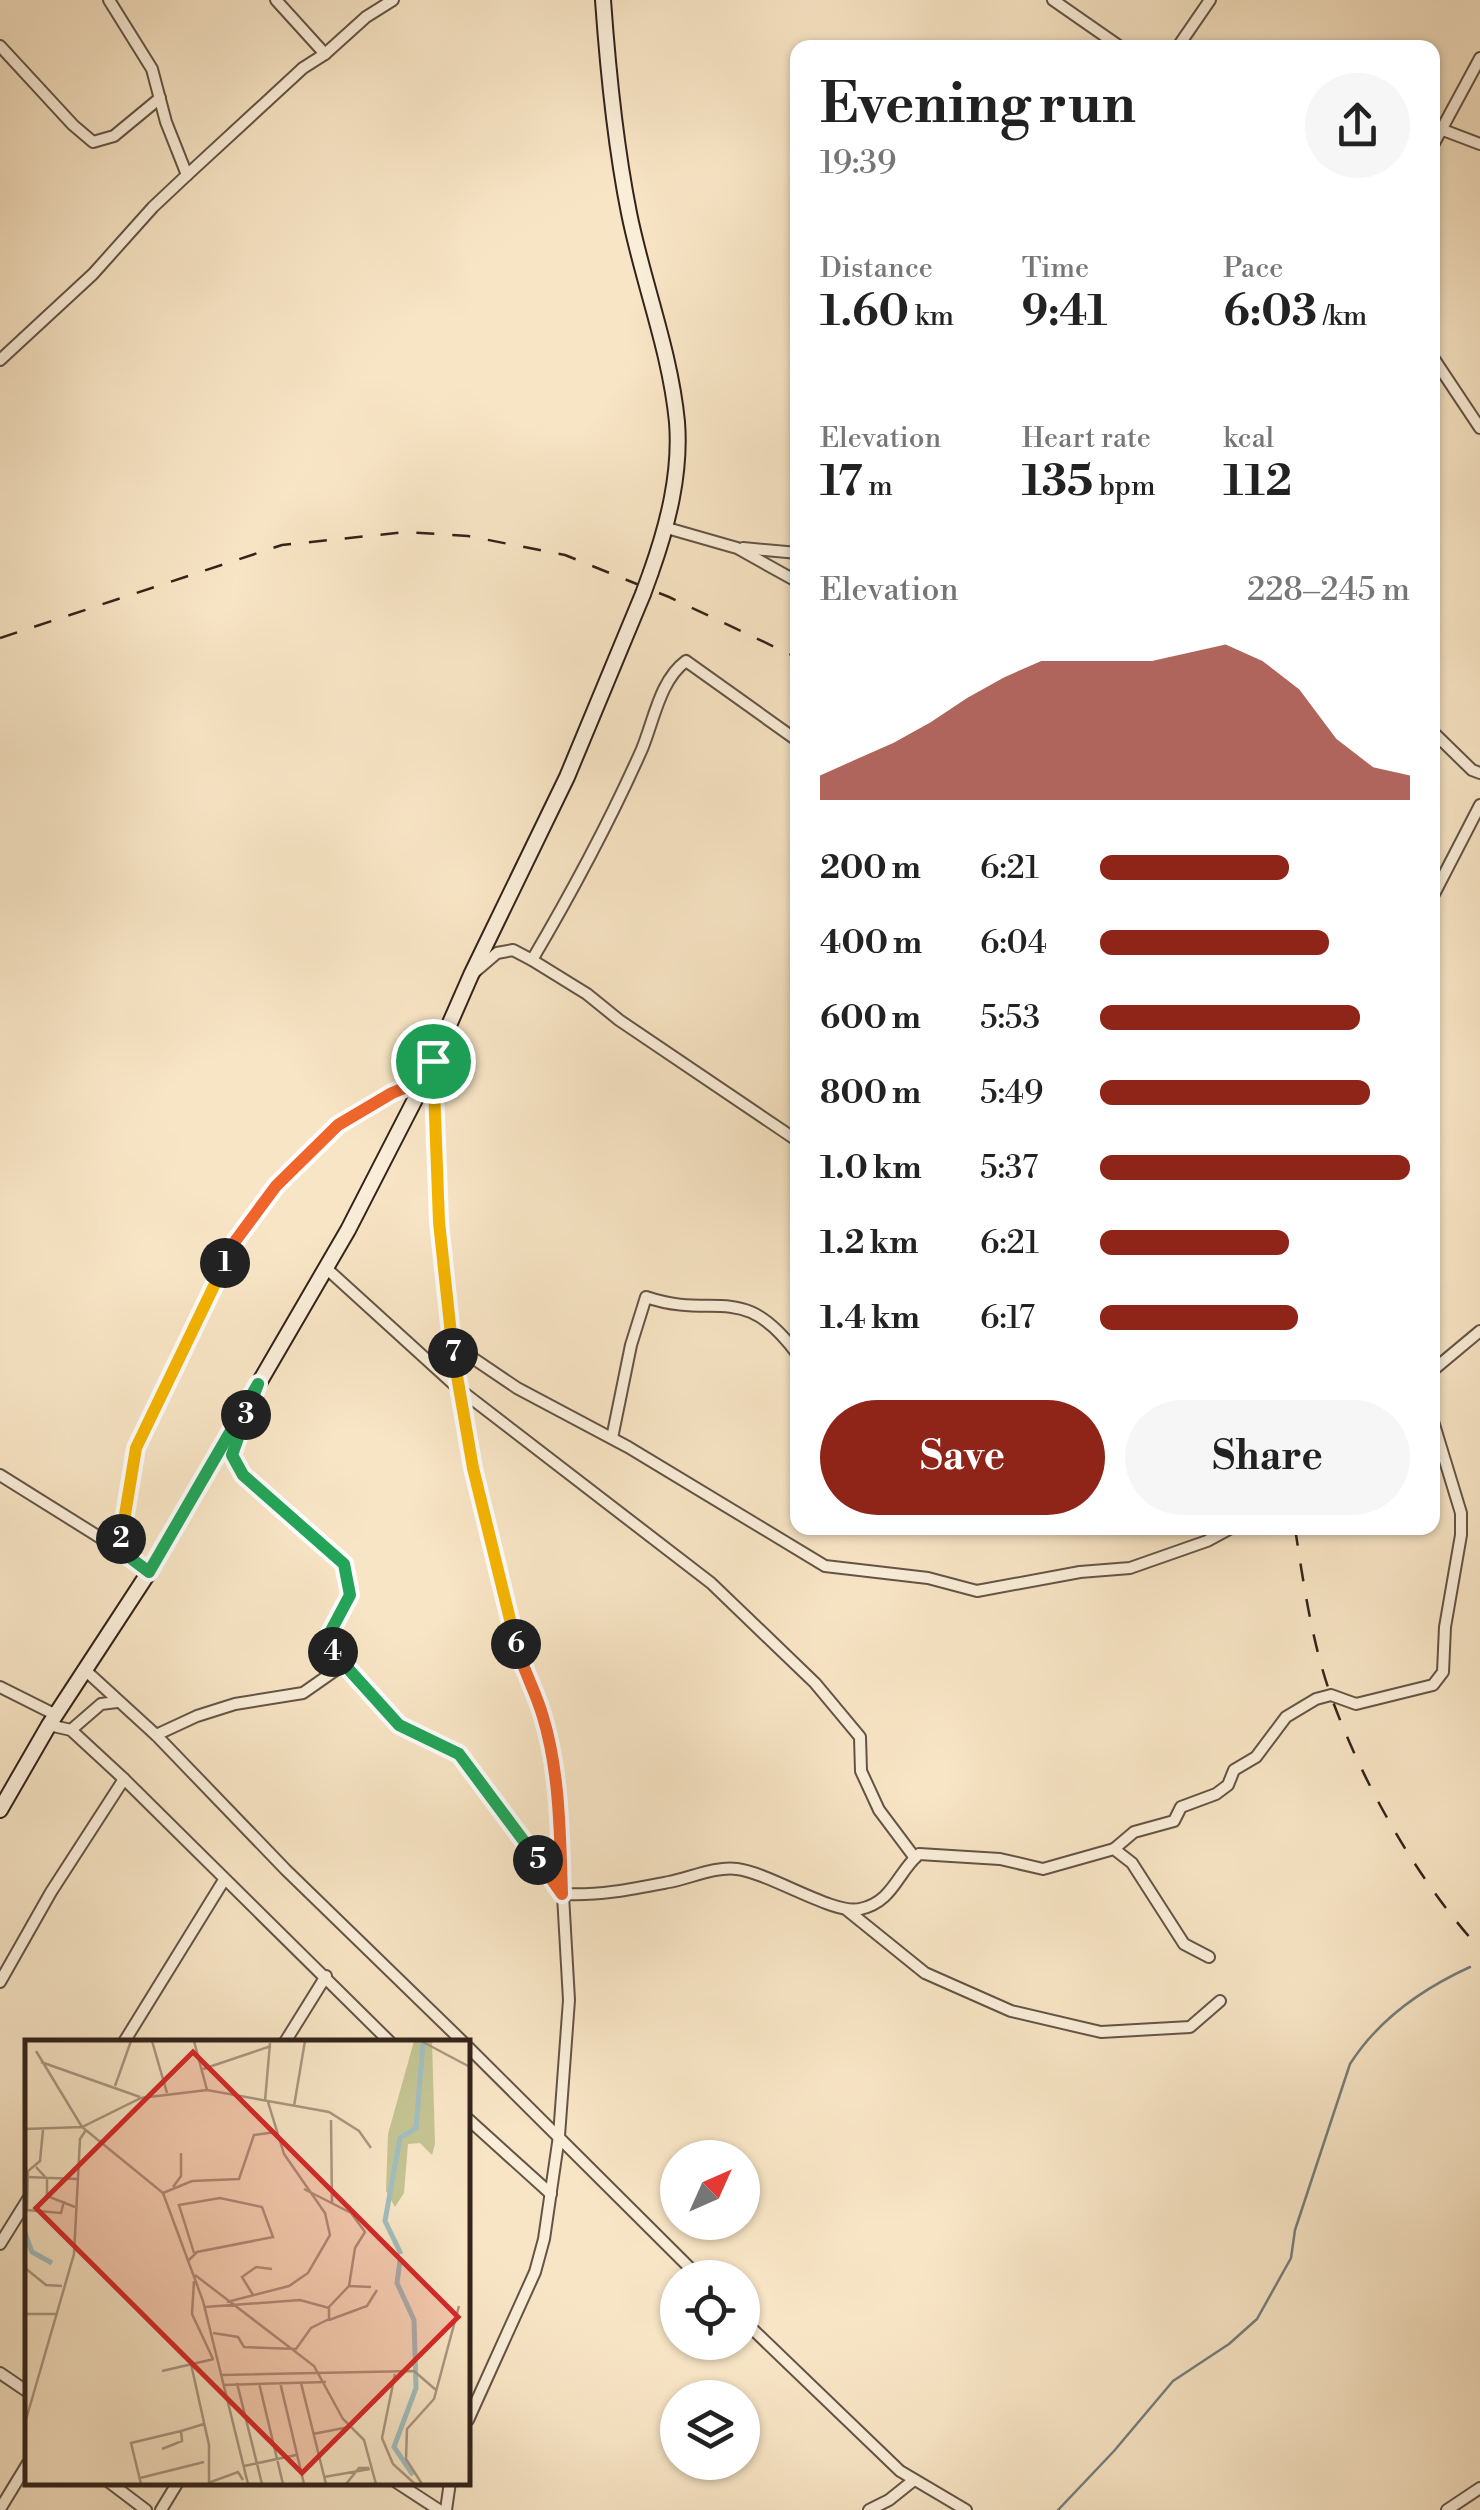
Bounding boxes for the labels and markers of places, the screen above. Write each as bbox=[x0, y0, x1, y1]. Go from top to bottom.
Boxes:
pin bbox=[391, 1019, 476, 1104]
pin: 1 bbox=[200, 1238, 250, 1288]
pin: 7 bbox=[428, 1328, 478, 1378]
pin: 3 bbox=[221, 1390, 271, 1440]
pin: 2 bbox=[96, 1514, 146, 1564]
pin: 6 bbox=[491, 1619, 541, 1669]
pin: 4 bbox=[308, 1627, 358, 1677]
pin: 5 bbox=[513, 1835, 563, 1885]

